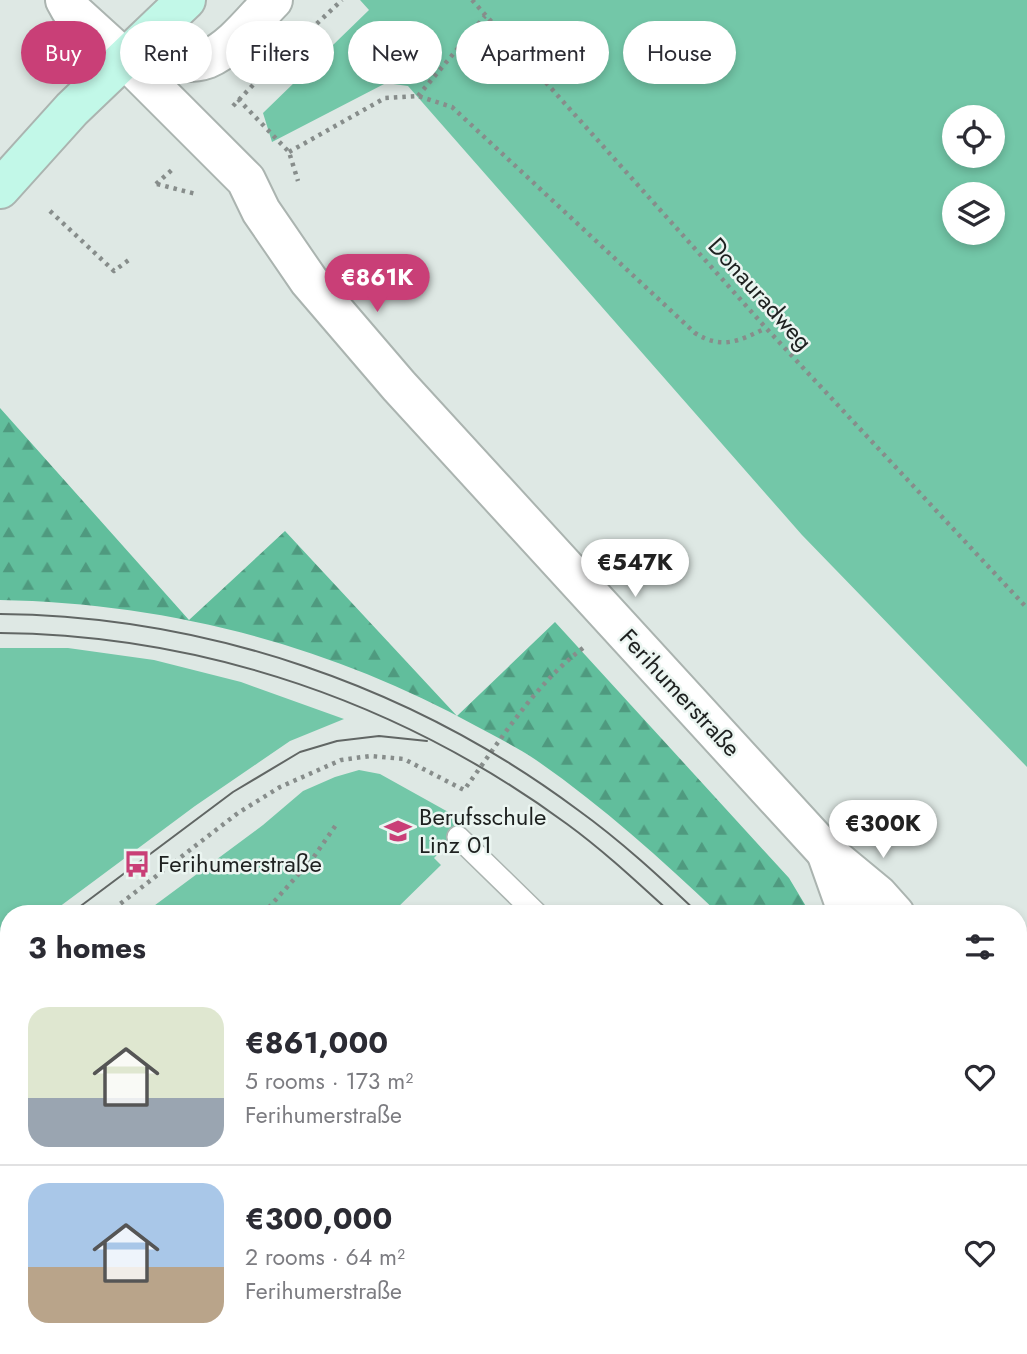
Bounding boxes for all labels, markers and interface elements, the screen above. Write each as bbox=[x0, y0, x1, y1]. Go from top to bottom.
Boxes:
chip: Buy bbox=[21, 21, 106, 84]
chip: Rent bbox=[120, 21, 212, 84]
chip: Filters bbox=[226, 21, 334, 84]
chip: New bbox=[348, 21, 442, 84]
chip: Apartment bbox=[456, 21, 609, 84]
chip: House bbox=[623, 21, 736, 84]
map controls bbox=[942, 105, 1005, 245]
button: locate bbox=[942, 105, 1005, 168]
button: layers bbox=[942, 182, 1005, 245]
street label: Donauradweg bbox=[700, 229, 821, 358]
pin: €861K bbox=[328, 254, 426, 314]
text: €861K bbox=[341, 260, 413, 294]
pin: €547K bbox=[586, 540, 684, 599]
text: €547K bbox=[597, 545, 673, 579]
street label: Ferihumerstraße bbox=[612, 621, 749, 764]
place label: Berufsschule Linz 01 bbox=[419, 799, 546, 862]
pin: €300K bbox=[834, 800, 932, 860]
text: €300K bbox=[845, 806, 921, 840]
school or university icon: Berufsschule Linz 01 bbox=[383, 816, 413, 846]
place label: Ferihumerstraße bbox=[158, 846, 322, 881]
bus stop icon: Ferihumerstraße bbox=[122, 849, 152, 879]
text: 3 homes bbox=[28, 926, 146, 969]
icon: filters bbox=[961, 928, 999, 966]
text: €861,000 bbox=[245, 1021, 388, 1064]
icon: home bbox=[84, 1035, 168, 1119]
icon: heart bbox=[961, 1058, 999, 1096]
text: 5 rooms · 173 m² bbox=[245, 1064, 413, 1098]
text: Ferihumerstraße bbox=[245, 1098, 402, 1132]
text: €300,000 bbox=[245, 1197, 392, 1240]
icon: home bbox=[84, 1211, 168, 1295]
icon: heart bbox=[961, 1234, 999, 1272]
text: 2 rooms · 64 m² bbox=[245, 1240, 405, 1274]
text: Ferihumerstraße bbox=[245, 1274, 402, 1308]

